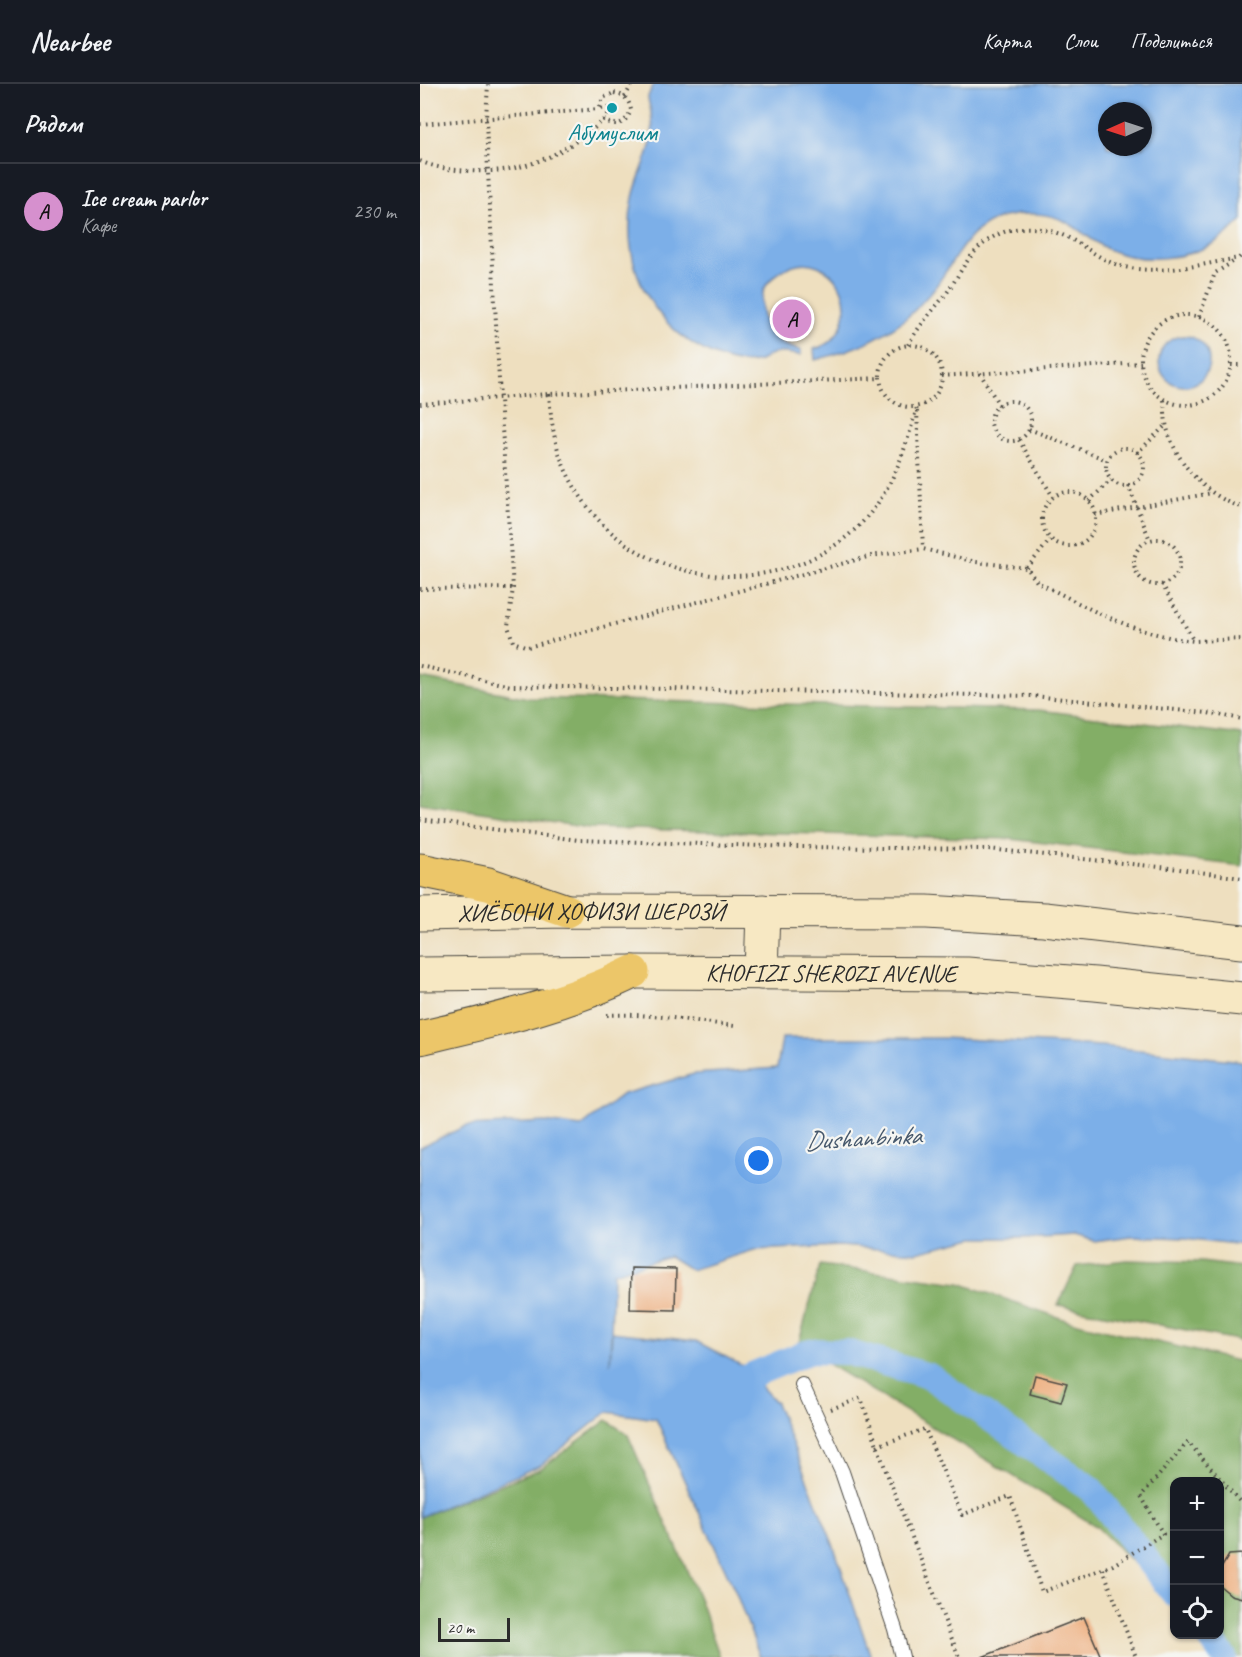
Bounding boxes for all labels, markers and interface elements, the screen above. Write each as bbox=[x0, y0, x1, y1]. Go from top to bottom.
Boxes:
text: Nearbee bbox=[30, 24, 110, 59]
text: Карта bbox=[983, 28, 1031, 54]
text: Слои bbox=[1064, 28, 1098, 54]
text: Поделиться bbox=[1131, 28, 1212, 54]
marker: Абумуслим bbox=[605, 101, 619, 115]
north arrow bbox=[1098, 102, 1152, 156]
text: Рядом bbox=[24, 107, 82, 140]
place label: Абумуслим bbox=[567, 117, 659, 147]
text: Ice cream parlor bbox=[81, 185, 207, 213]
text: A bbox=[38, 199, 49, 224]
text: 230 m bbox=[353, 199, 396, 224]
text: Кафе bbox=[81, 213, 116, 238]
pin: A bbox=[772, 296, 812, 342]
street label: ХИЁБОНИ ҲОФИЗИ ШЕРОЗӢ bbox=[457, 896, 729, 928]
street label: KHOFIZI SHEROZI AVENUE bbox=[706, 957, 960, 989]
water label: Dushanbinka bbox=[804, 1118, 925, 1158]
your location bbox=[744, 1146, 773, 1175]
map controls bbox=[1170, 1477, 1224, 1639]
button: + bbox=[1170, 1477, 1224, 1531]
button: − bbox=[1170, 1531, 1224, 1585]
button: locate bbox=[1170, 1585, 1224, 1639]
scale bar bbox=[438, 1615, 510, 1642]
text: 20 m bbox=[447, 1618, 474, 1638]

